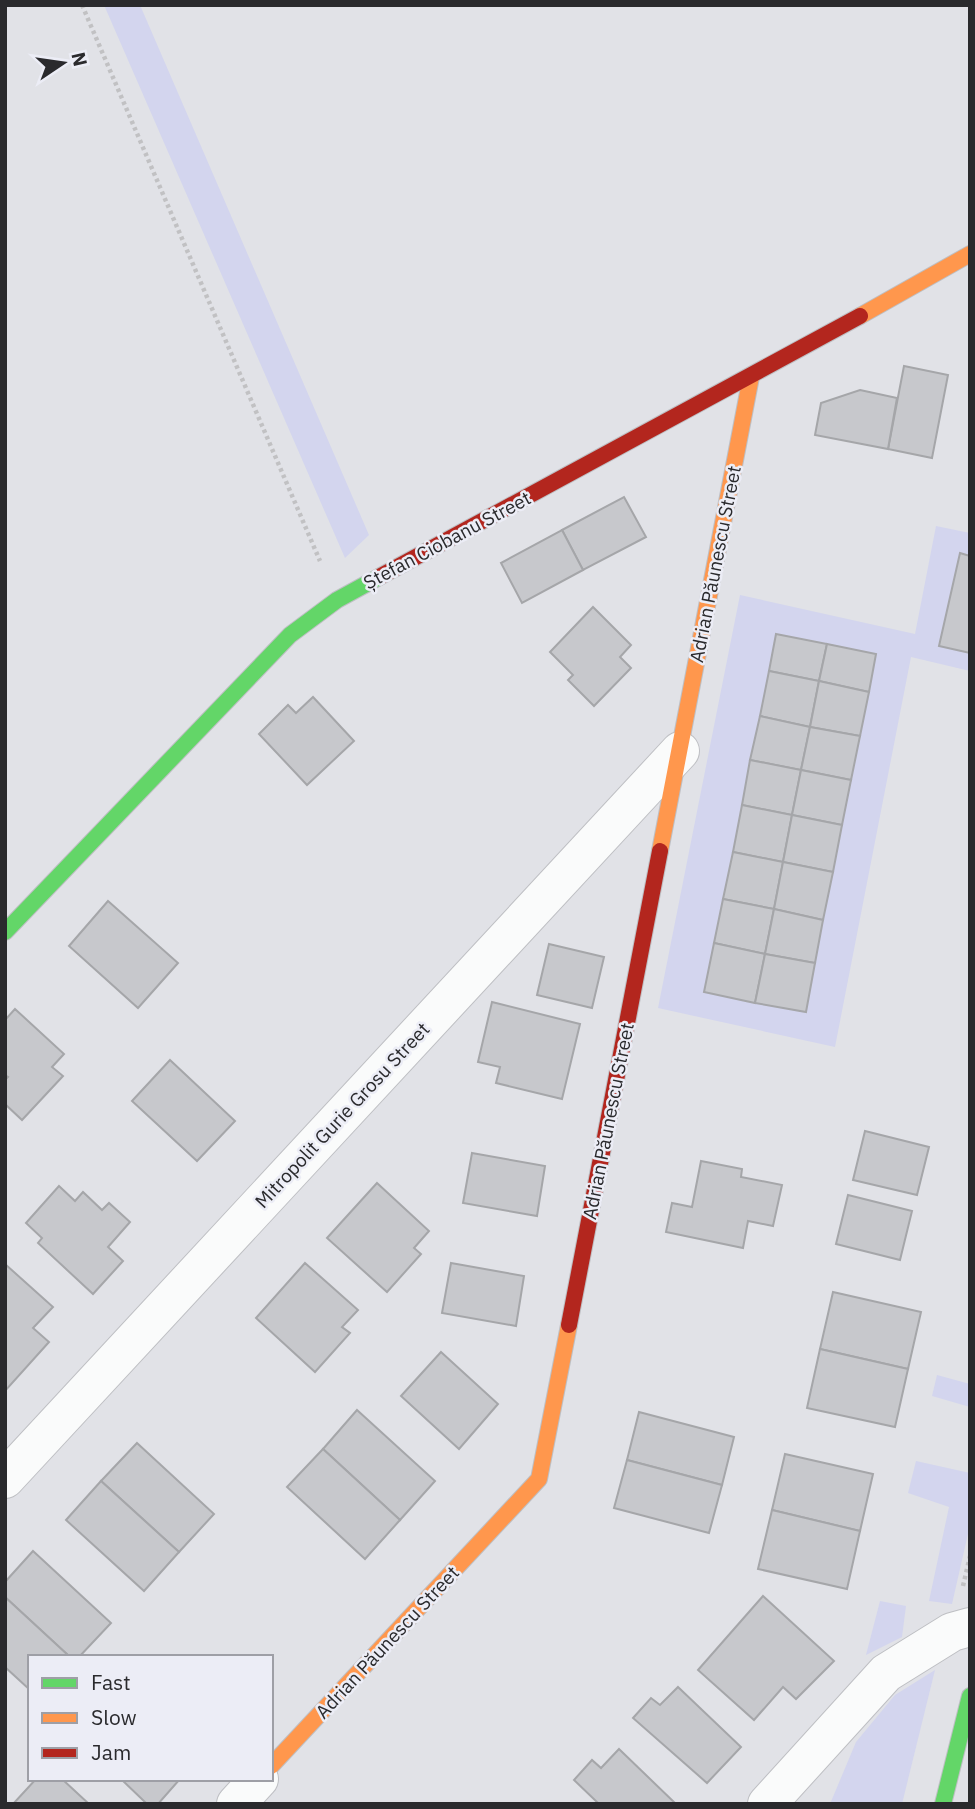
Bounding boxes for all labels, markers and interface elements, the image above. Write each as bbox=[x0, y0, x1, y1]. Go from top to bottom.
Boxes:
north arrow bbox=[28, 28, 98, 98]
text: N bbox=[66, 50, 93, 69]
street label: Adrian Păunescu Street bbox=[684, 464, 746, 664]
street label: Ștefan Ciobanu Street bbox=[359, 486, 535, 594]
street label: Mitropolit Gurie Grosu Street bbox=[250, 1017, 434, 1213]
street label: Adrian Păunescu Street bbox=[577, 1021, 639, 1221]
street label: Adrian Păunescu Street bbox=[310, 1561, 464, 1723]
legend bbox=[28, 1655, 273, 1781]
text: Fast bbox=[91, 1668, 131, 1696]
text: Slow bbox=[91, 1703, 137, 1731]
text: Jam bbox=[91, 1738, 131, 1766]

